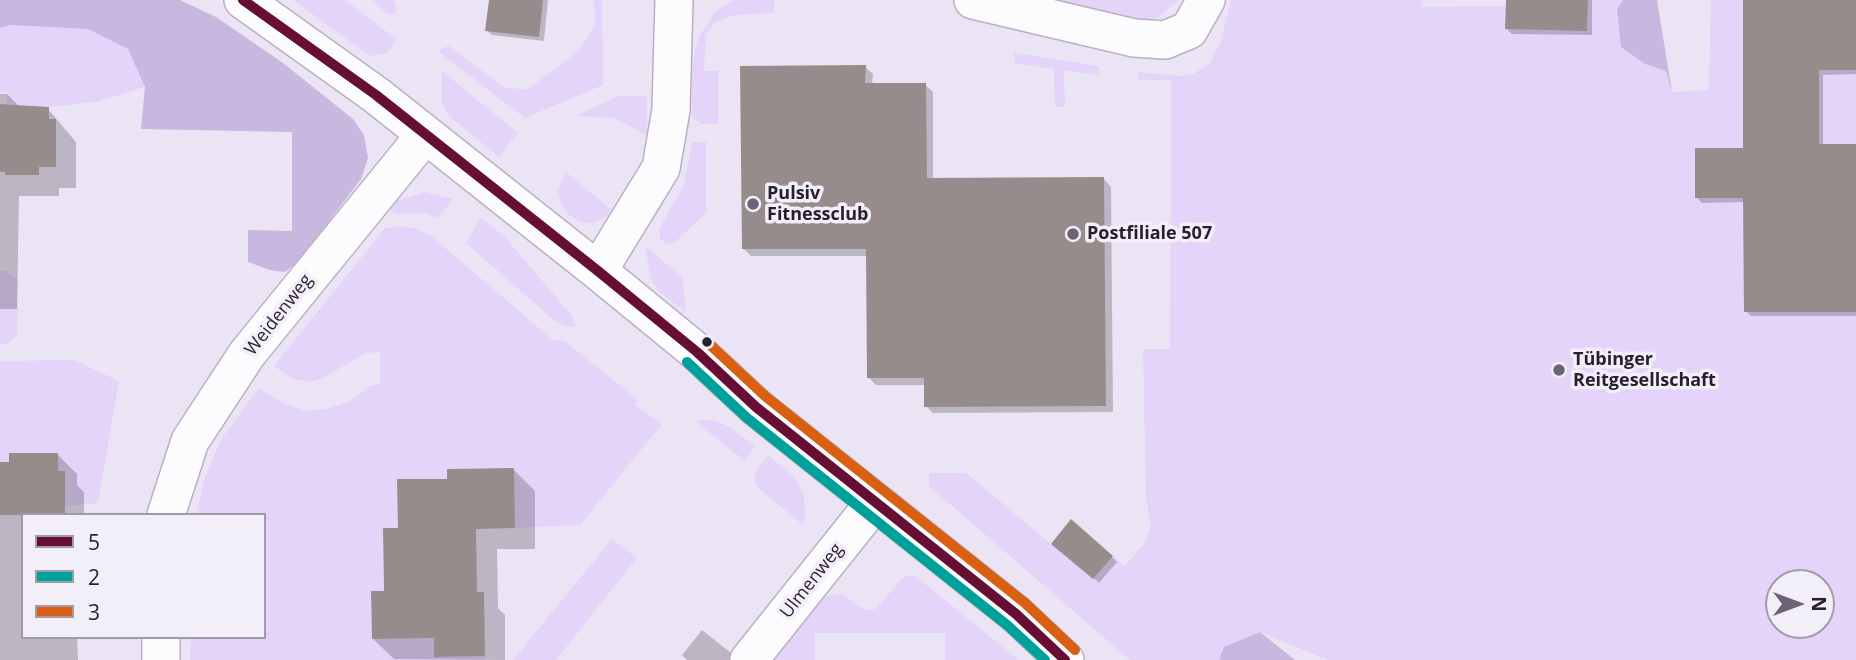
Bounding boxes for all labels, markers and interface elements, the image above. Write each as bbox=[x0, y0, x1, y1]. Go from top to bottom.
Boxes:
place label: Pulsiv Fitnessclub bbox=[767, 183, 869, 226]
marker: Pulsiv Fitnessclub bbox=[745, 196, 761, 212]
place label: Postfiliale 507 bbox=[1087, 223, 1212, 245]
marker: Postfiliale 507 bbox=[1065, 226, 1081, 242]
street label: Weidenweg bbox=[241, 270, 317, 360]
unlabelled marker bbox=[700, 335, 714, 349]
place label: Tübinger Reitgesellschaft bbox=[1573, 349, 1716, 392]
marker: Tübinger Reitgesellschaft bbox=[1551, 362, 1567, 378]
legend bbox=[21, 513, 266, 639]
text: 5 bbox=[88, 528, 100, 556]
street label: Ulmenweg bbox=[776, 539, 848, 623]
text: 2 bbox=[88, 563, 100, 591]
north arrow bbox=[1765, 569, 1835, 639]
text: N bbox=[1806, 596, 1832, 612]
text: 3 bbox=[88, 598, 100, 626]

